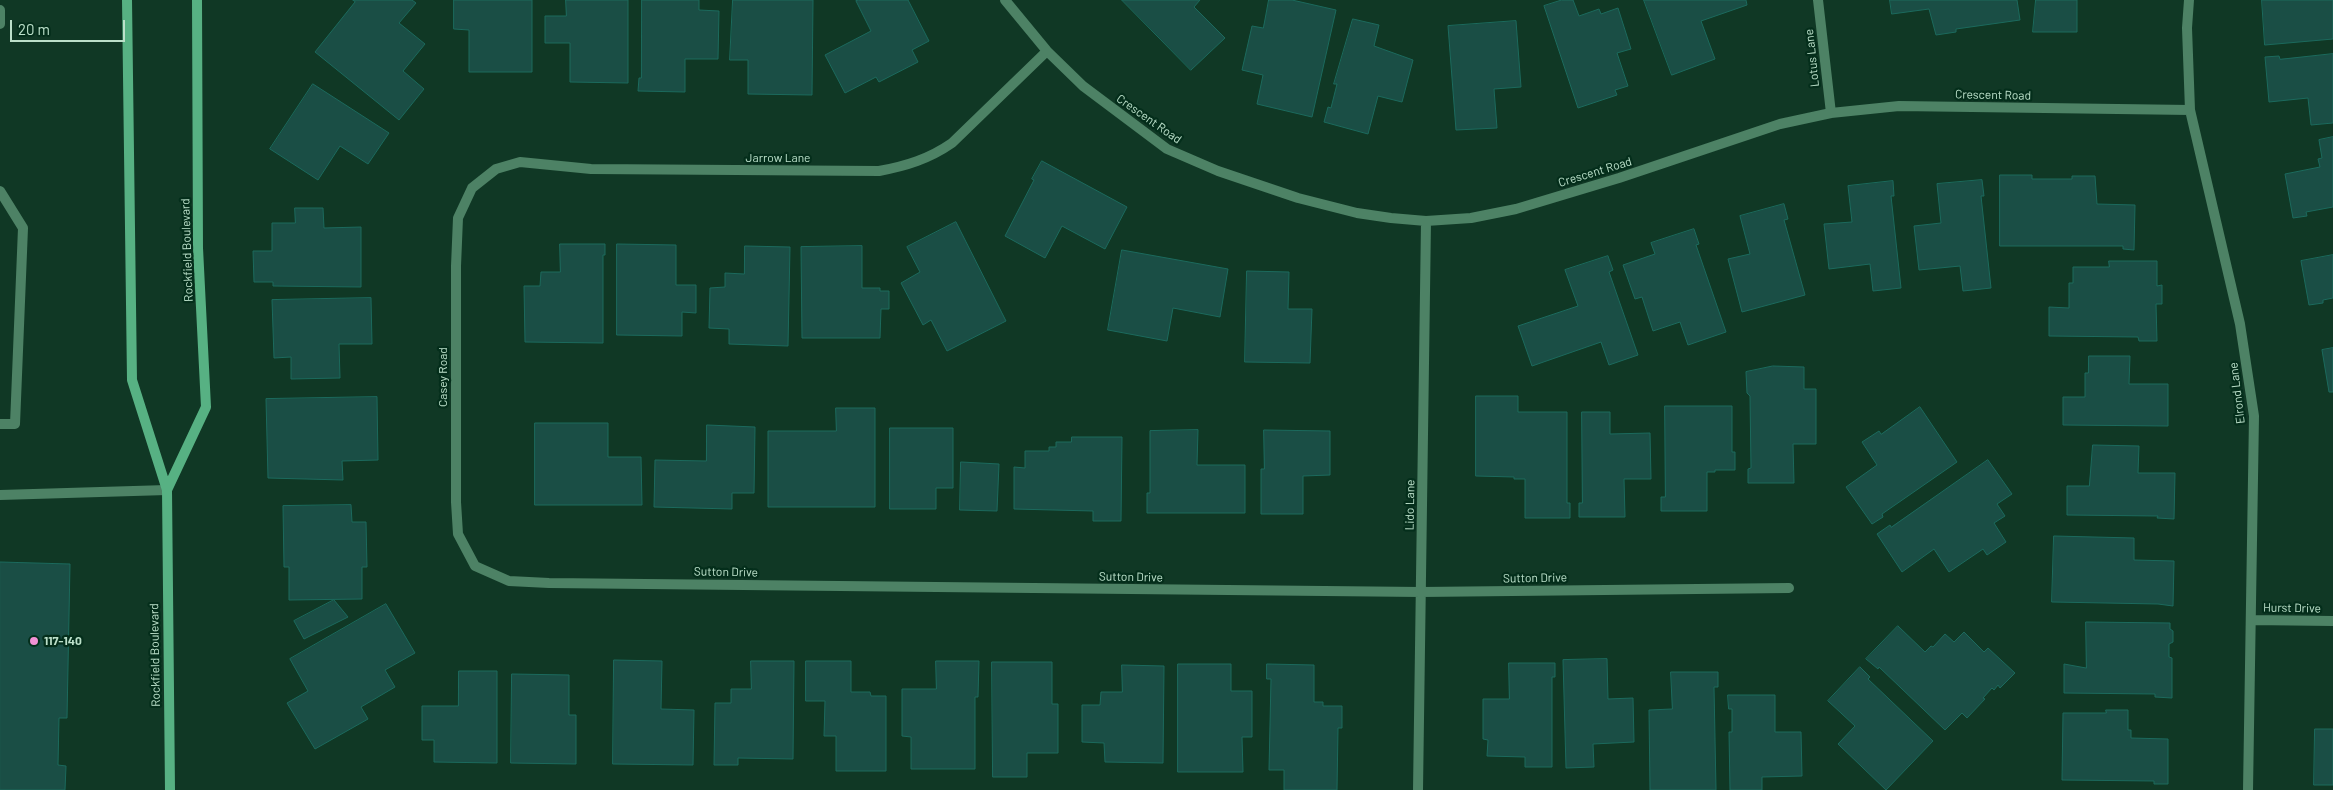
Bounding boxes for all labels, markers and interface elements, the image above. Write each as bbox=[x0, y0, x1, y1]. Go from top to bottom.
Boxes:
scale bar bbox=[12, 10, 128, 42]
text: 20 m bbox=[18, 20, 50, 38]
street label: Lotus Lane bbox=[1802, 28, 1822, 88]
street label: Crescent Road bbox=[1955, 87, 2031, 103]
street label: Crescent Road bbox=[1114, 91, 1184, 147]
street label: Jarrow Lane bbox=[746, 151, 810, 165]
street label: Crescent Road bbox=[1557, 154, 1633, 190]
street label: Rockfield Boulevard bbox=[178, 198, 196, 302]
street label: Casey Road bbox=[436, 347, 450, 407]
street label: Elrond Lane bbox=[2226, 361, 2248, 425]
street label: Lido Lane bbox=[1402, 479, 1418, 531]
street label: Sutton Drive bbox=[694, 564, 758, 580]
street label: Sutton Drive bbox=[1099, 569, 1163, 585]
street label: Sutton Drive bbox=[1503, 570, 1567, 586]
street label: Hurst Drive bbox=[2263, 600, 2321, 616]
street label: Rockfield Boulevard bbox=[147, 603, 163, 707]
place label: 117-140 bbox=[44, 634, 82, 648]
marker: 117-140 bbox=[28, 635, 40, 647]

